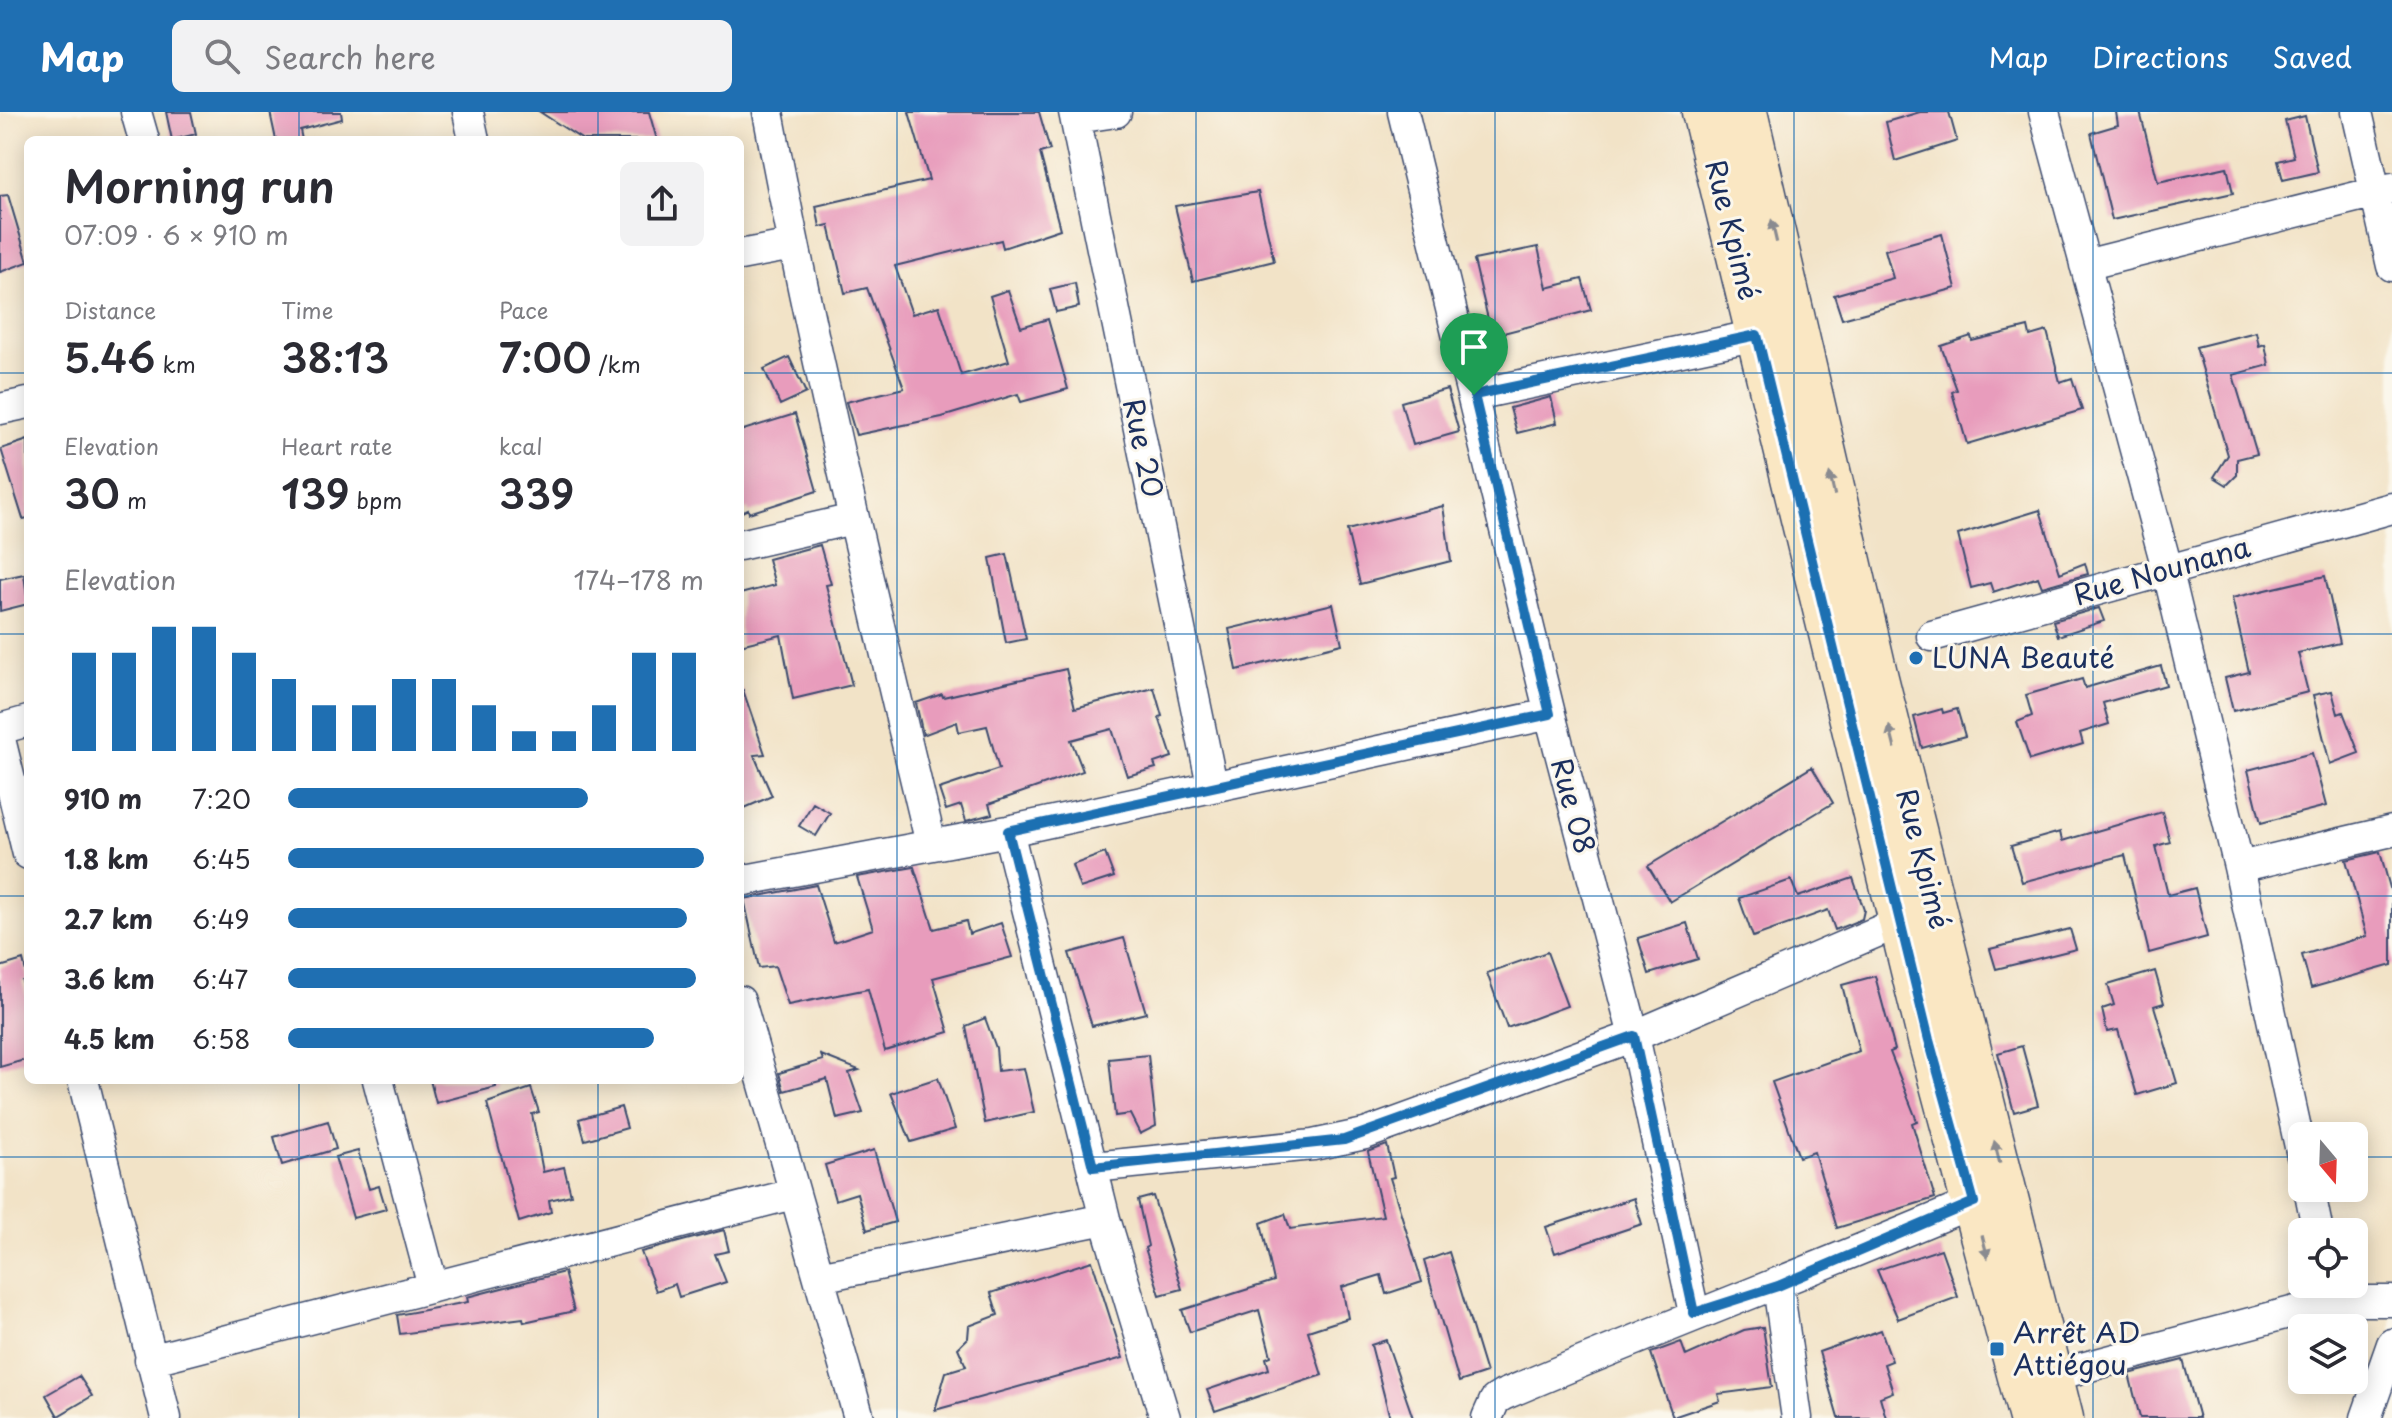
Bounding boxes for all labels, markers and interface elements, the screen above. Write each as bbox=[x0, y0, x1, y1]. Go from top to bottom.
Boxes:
search box bbox=[172, 20, 732, 92]
text: Map bbox=[40, 28, 124, 85]
icon: search bbox=[200, 34, 244, 78]
text: Search here bbox=[264, 34, 436, 79]
text: Map bbox=[1989, 35, 2048, 78]
text: Directions bbox=[2092, 35, 2229, 78]
text: Saved bbox=[2273, 35, 2352, 78]
text: Morning run bbox=[64, 152, 335, 218]
street label: Rue Kpimé bbox=[1695, 155, 1772, 304]
button: share bbox=[620, 162, 704, 246]
text: 07:09 · 6 × 910 m bbox=[64, 215, 289, 254]
one-way arrow bbox=[1767, 218, 1779, 243]
text: Distance bbox=[64, 293, 156, 326]
text: Time bbox=[281, 293, 333, 326]
text: Pace bbox=[499, 293, 548, 326]
pin bbox=[1440, 313, 1508, 395]
icon: arrive bbox=[1452, 325, 1496, 369]
text: 5.46 bbox=[64, 326, 155, 387]
text: 38:13 bbox=[281, 326, 389, 387]
text: 7:00 bbox=[499, 326, 591, 387]
text: km bbox=[155, 347, 196, 380]
text: /km bbox=[591, 347, 641, 380]
street label: Rue 20 bbox=[1113, 394, 1176, 501]
text: Elevation bbox=[64, 429, 159, 462]
text: Heart rate bbox=[281, 429, 392, 462]
text: kcal bbox=[499, 429, 543, 462]
text: 30 bbox=[64, 462, 120, 523]
text: 139 bbox=[281, 462, 349, 523]
text: 339 bbox=[499, 462, 574, 523]
one-way arrow bbox=[1826, 471, 1838, 496]
text: m bbox=[120, 483, 147, 516]
text: bpm bbox=[349, 483, 402, 516]
street label: Rue Nounana bbox=[2068, 524, 2255, 615]
text: Elevation bbox=[64, 560, 176, 599]
text: 174–178 m bbox=[573, 560, 704, 599]
place label: LUNA Beauté bbox=[1932, 635, 2115, 678]
marker: LUNA Beauté bbox=[1907, 649, 1925, 667]
one-way arrow bbox=[1886, 724, 1898, 749]
street label: Rue 08 bbox=[1541, 753, 1608, 858]
text: 910 m bbox=[64, 779, 142, 818]
text: 7:20 bbox=[192, 779, 251, 818]
street label: Rue Kpimé bbox=[1886, 784, 1963, 933]
text: 1.8 km bbox=[64, 839, 149, 878]
text: 6:45 bbox=[192, 839, 251, 878]
text: 2.7 km bbox=[64, 899, 153, 938]
text: 6:49 bbox=[192, 899, 250, 938]
text: 3.6 km bbox=[64, 959, 155, 998]
text: 6:47 bbox=[192, 959, 248, 998]
text: 4.5 km bbox=[64, 1019, 155, 1058]
text: 6:58 bbox=[192, 1019, 251, 1058]
north arrow bbox=[2288, 1122, 2368, 1202]
map controls bbox=[2288, 1122, 2368, 1394]
one-way arrow bbox=[1990, 1139, 2002, 1164]
button: locate bbox=[2288, 1218, 2368, 1298]
one-way arrow bbox=[1980, 1235, 1992, 1260]
place label: Arrêt AD Attiégou bbox=[2013, 1310, 2141, 1385]
button: layers bbox=[2288, 1314, 2368, 1394]
marker: Arrêt AD Attiégou bbox=[1988, 1340, 2006, 1358]

